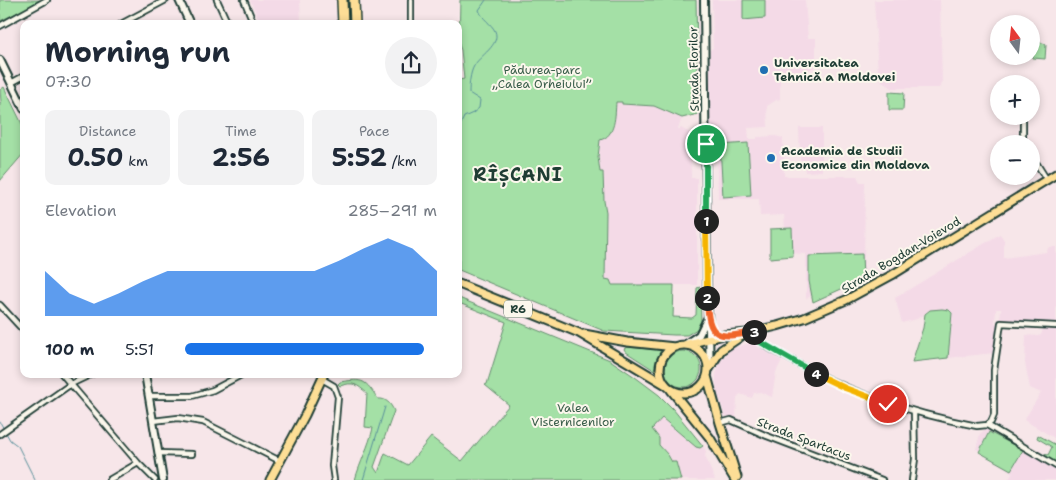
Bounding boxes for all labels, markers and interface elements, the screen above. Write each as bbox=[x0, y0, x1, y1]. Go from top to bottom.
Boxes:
north arrow bbox=[990, 15, 1040, 65]
map controls bbox=[990, 15, 1040, 185]
street label: Strada Florilor bbox=[685, 26, 703, 112]
text: Morning run bbox=[45, 33, 230, 71]
button: share bbox=[385, 37, 437, 89]
place label: Universitatea Tehnică a Moldovei bbox=[774, 55, 896, 85]
park label: Pădurea-parc „Calea Orheiului” bbox=[492, 62, 591, 92]
marker: Universitatea Tehnică a Moldovei bbox=[758, 64, 770, 76]
text: 07:30 bbox=[45, 71, 92, 92]
button: + bbox=[990, 75, 1040, 125]
text: Distance bbox=[79, 122, 136, 140]
text: Time bbox=[225, 122, 257, 140]
text: Pace bbox=[359, 122, 390, 140]
pin bbox=[685, 123, 727, 165]
icon: arrive bbox=[692, 130, 720, 158]
button: − bbox=[990, 135, 1040, 185]
text: 0.50 bbox=[67, 140, 123, 174]
text: 2:56 bbox=[212, 140, 270, 174]
text: 5:52 bbox=[332, 140, 387, 174]
place label: Academia de Studii Economice din Moldova bbox=[781, 143, 930, 173]
text: km bbox=[123, 152, 148, 170]
text: /km bbox=[387, 152, 417, 170]
marker: Academia de Studii Economice din Moldova bbox=[765, 152, 777, 164]
district label: RÎȘCANI bbox=[473, 163, 563, 187]
text: Elevation bbox=[45, 200, 117, 221]
text: 285–291 m bbox=[348, 200, 437, 221]
pin: 1 bbox=[694, 208, 718, 234]
text: 1 bbox=[703, 212, 710, 230]
street label: Strada Bogdan-Voievod bbox=[838, 213, 964, 297]
pin: 2 bbox=[694, 286, 720, 310]
text: 2 bbox=[703, 289, 712, 307]
road number: R6 bbox=[504, 300, 532, 318]
pin: 3 bbox=[742, 320, 766, 344]
text: 3 bbox=[750, 323, 759, 341]
text: 100 m bbox=[45, 339, 94, 360]
text: 5:51 bbox=[125, 339, 154, 360]
pin: 4 bbox=[804, 362, 828, 386]
text: 4 bbox=[812, 365, 821, 383]
pin bbox=[867, 383, 909, 425]
icon: check bbox=[874, 390, 902, 418]
park label: Valea Visternicenilor bbox=[531, 400, 615, 430]
street label: Strada Spartacus bbox=[755, 414, 853, 464]

